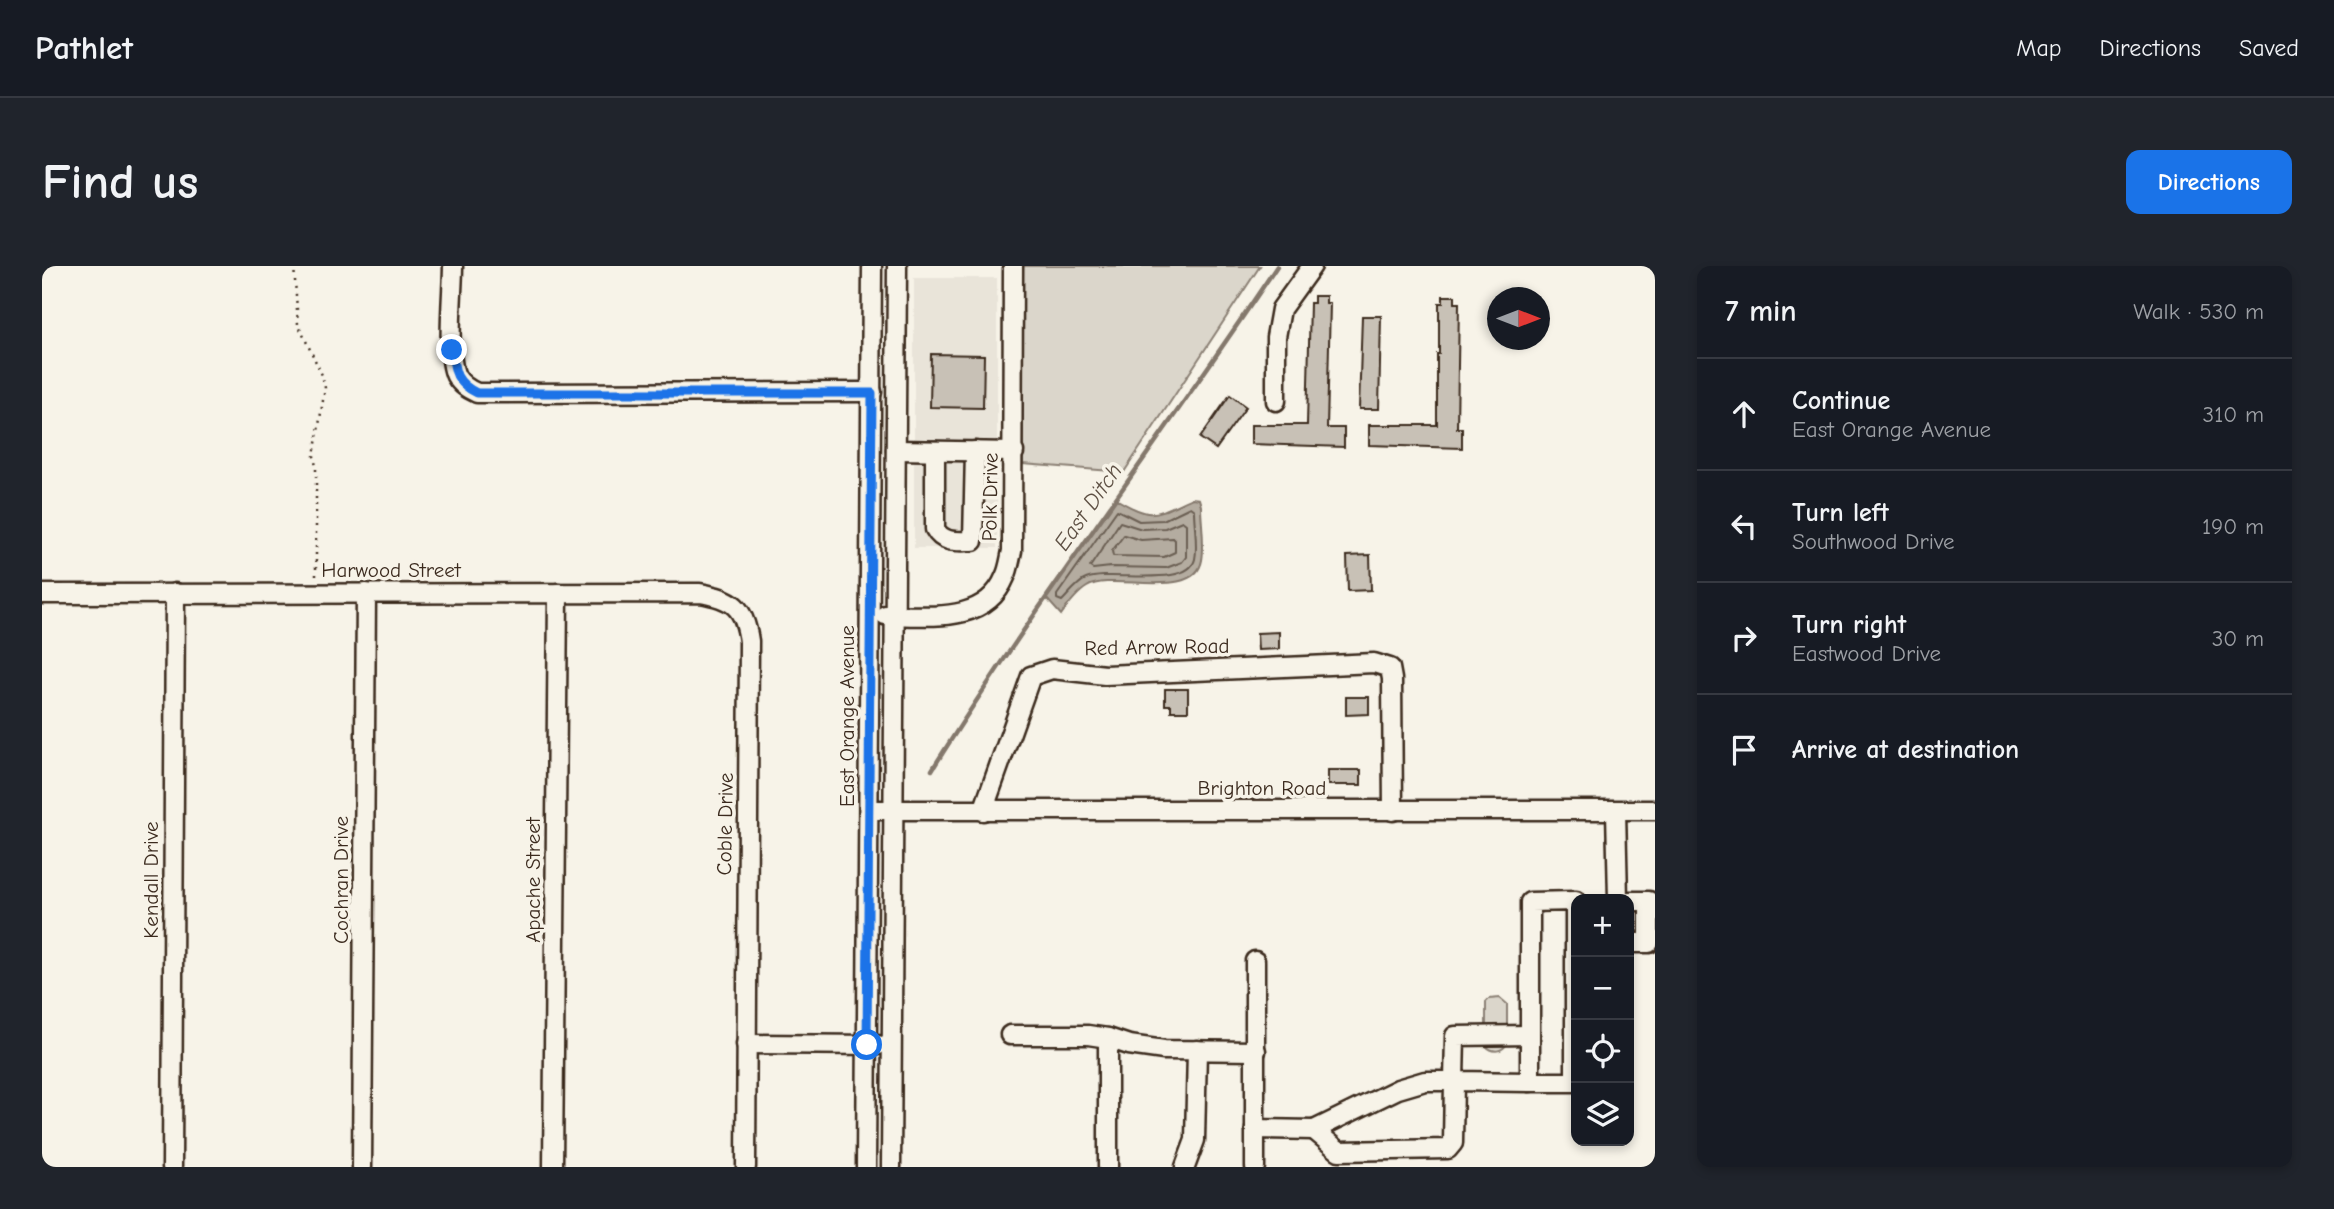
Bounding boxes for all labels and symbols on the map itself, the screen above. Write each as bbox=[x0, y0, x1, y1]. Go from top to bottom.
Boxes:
north arrow bbox=[1487, 287, 1550, 350]
route end bbox=[436, 334, 467, 365]
street label: Polk Drive bbox=[977, 452, 1003, 542]
water label: East Ditch bbox=[1048, 458, 1128, 556]
street label: Harwood Street bbox=[321, 558, 462, 582]
street label: East Orange Avenue bbox=[835, 625, 859, 807]
street label: Red Arrow Road bbox=[1084, 634, 1230, 660]
street label: Coble Drive bbox=[712, 773, 738, 875]
street label: Brighton Road bbox=[1198, 776, 1326, 800]
street label: Cochran Drive bbox=[329, 816, 353, 944]
street label: Apache Street bbox=[521, 816, 545, 943]
street label: Kendall Drive bbox=[139, 821, 163, 939]
route start bbox=[851, 1029, 882, 1060]

